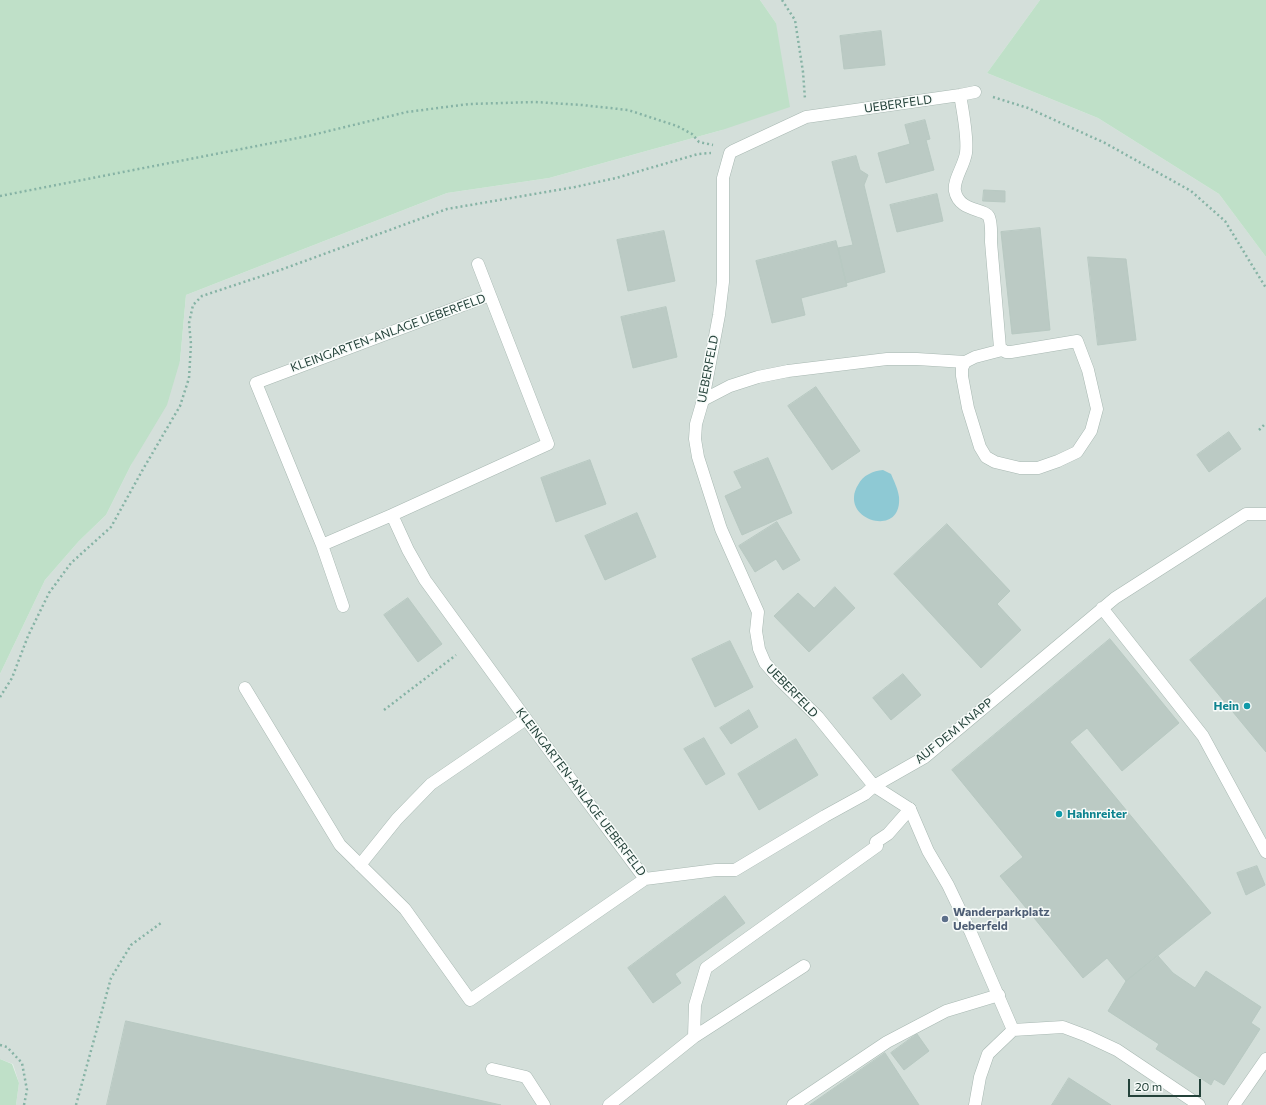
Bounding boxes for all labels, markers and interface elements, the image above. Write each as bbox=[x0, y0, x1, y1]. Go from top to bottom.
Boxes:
street label: UEBERFELD bbox=[863, 92, 933, 116]
street label: KLEINGARTEN-ANLAGE UEBERFELD bbox=[288, 291, 488, 375]
street label: UEBERFELD bbox=[694, 334, 722, 404]
street label: UEBERFELD bbox=[763, 661, 821, 721]
street label: AUF DEM KNAPP bbox=[912, 695, 996, 767]
place label: Hein bbox=[1213, 699, 1239, 713]
marker: Hein bbox=[1242, 701, 1252, 711]
street label: KLEINGARTEN-ANLAGE UEBERFELD bbox=[513, 705, 649, 879]
place label: Hahnreiter bbox=[1067, 807, 1127, 821]
marker: Hahnreiter bbox=[1054, 809, 1064, 819]
place label: Wanderparkplatz Ueberfeld bbox=[953, 905, 1050, 933]
marker: Wanderparkplatz Ueberfeld bbox=[940, 914, 950, 924]
scale bar bbox=[1130, 1071, 1203, 1097]
text: 20 m bbox=[1135, 1079, 1162, 1093]

